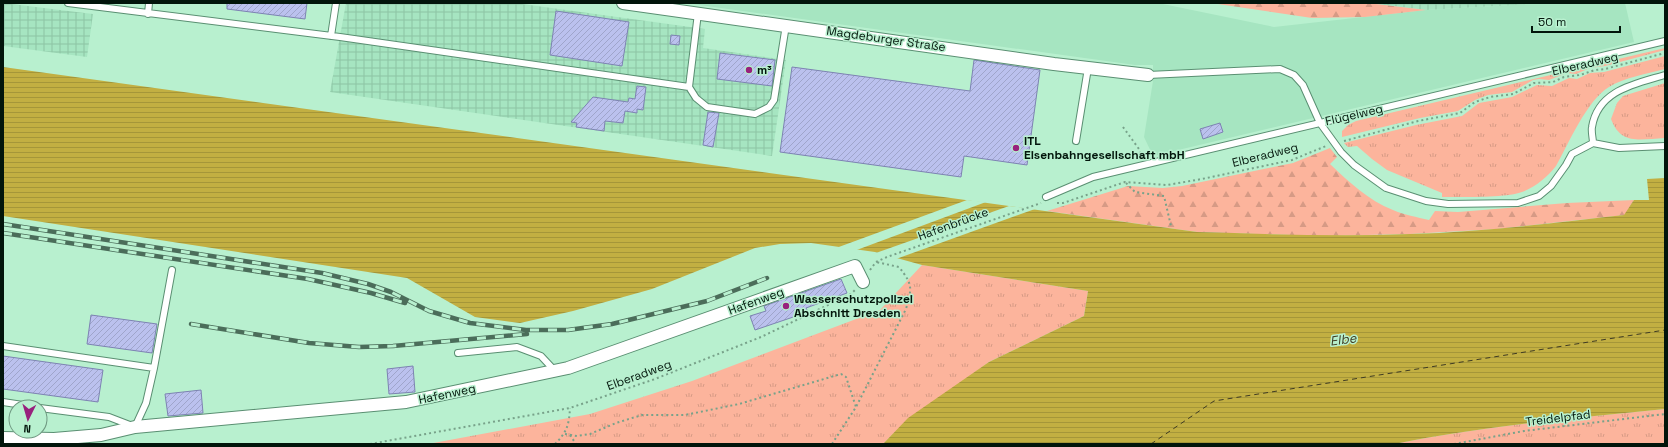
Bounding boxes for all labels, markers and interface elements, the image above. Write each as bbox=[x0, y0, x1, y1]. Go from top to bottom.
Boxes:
scale bar bbox=[1532, 8, 1620, 34]
text: 50 m bbox=[1538, 14, 1566, 30]
street label: Magdeburger Straße bbox=[825, 23, 947, 55]
street label: Elberadweg bbox=[1550, 49, 1620, 79]
place label: m³ bbox=[757, 62, 772, 78]
marker: m³ bbox=[744, 65, 754, 75]
street label: Flügelweg bbox=[1324, 101, 1384, 129]
place label: ITL Eisenbahngesellschaft mbH bbox=[1024, 133, 1185, 163]
street label: Elberadweg bbox=[1230, 139, 1300, 171]
marker: ITL Eisenbahngesellschaft mbH bbox=[1011, 143, 1021, 153]
street label: Hafenbrücke bbox=[916, 204, 990, 244]
street label: Hafenweg bbox=[726, 284, 786, 318]
place label: Wasserschutzpolizei Abschnitt Dresden bbox=[794, 291, 913, 321]
marker: Wasserschutzpolizei Abschnitt Dresden bbox=[781, 301, 791, 311]
water label: Elbe bbox=[1329, 329, 1359, 350]
street label: Elberadweg bbox=[604, 356, 674, 394]
street label: Hafenweg bbox=[417, 380, 477, 408]
north arrow bbox=[8, 399, 48, 439]
street label: Treidelpfad bbox=[1525, 406, 1591, 430]
text: N bbox=[23, 422, 31, 436]

